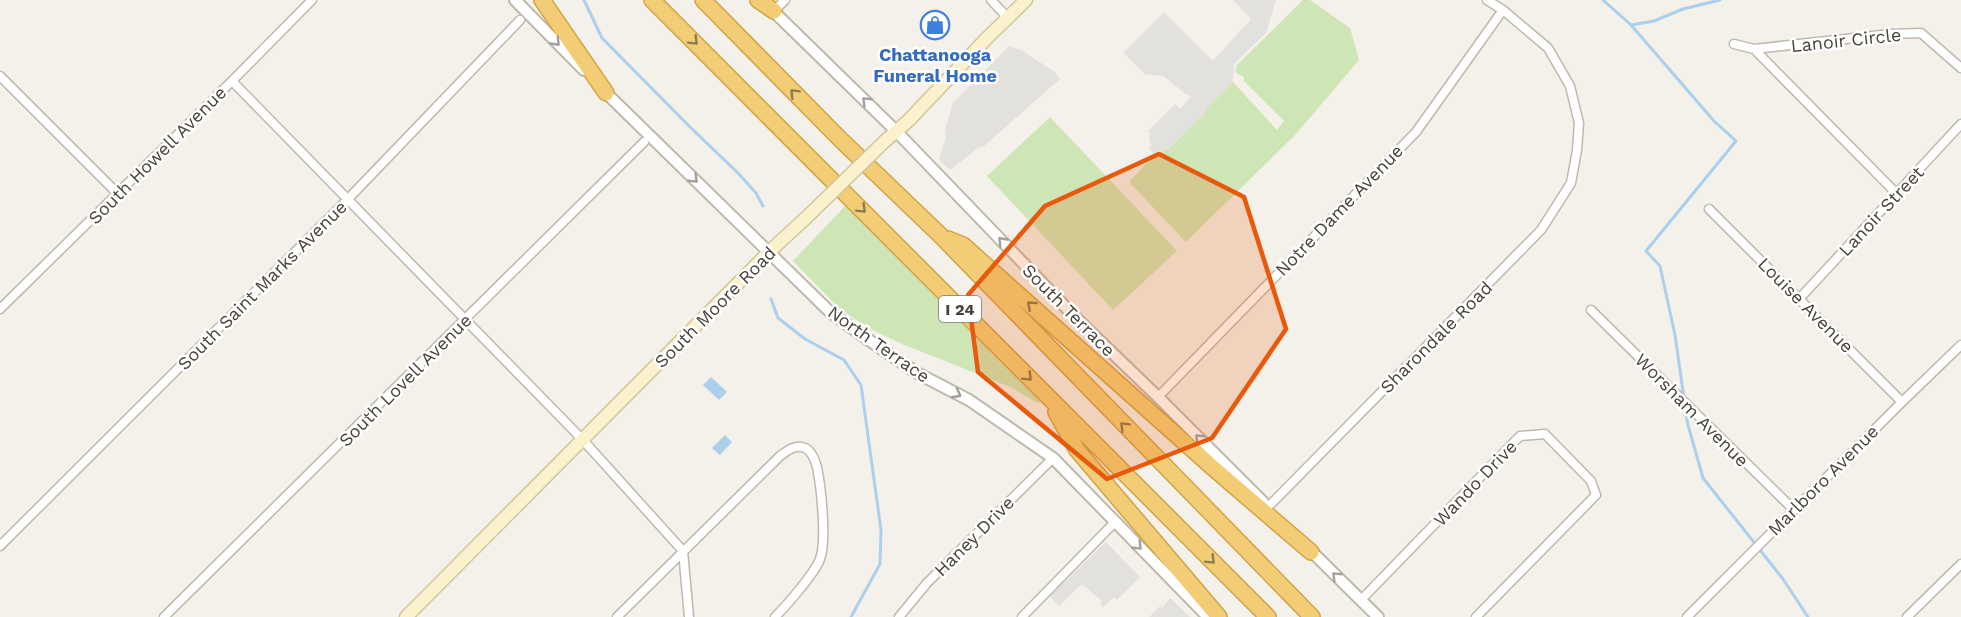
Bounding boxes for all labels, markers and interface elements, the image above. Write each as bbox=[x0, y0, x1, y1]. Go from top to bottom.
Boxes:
shop icon: Chattanooga Funeral Home bbox=[919, 9, 951, 41]
street label: Lanoir Circle bbox=[1790, 24, 1902, 56]
one-way arrow bbox=[548, 34, 559, 45]
one-way arrow bbox=[687, 35, 698, 45]
place label: Chattanooga Funeral Home bbox=[873, 44, 997, 86]
street label: South Howell Avenue bbox=[84, 82, 230, 228]
one-way arrow bbox=[791, 90, 802, 101]
one-way arrow bbox=[862, 98, 873, 109]
street label: Notre Dame Avenue bbox=[1271, 140, 1407, 280]
street label: Lanoir Street bbox=[1834, 161, 1928, 260]
one-way arrow bbox=[688, 172, 698, 183]
street label: South Saint Marks Avenue bbox=[173, 196, 351, 374]
one-way arrow bbox=[854, 201, 865, 212]
one-way arrow bbox=[998, 237, 1009, 248]
street label: South Moore Road bbox=[650, 242, 780, 372]
street label: Louise Avenue bbox=[1754, 253, 1858, 357]
street label: South Terrace bbox=[1018, 259, 1120, 361]
street label: Sharondale Road bbox=[1376, 277, 1496, 397]
road number: I 24 bbox=[939, 296, 981, 322]
street label: North Terrace bbox=[824, 301, 934, 387]
one-way arrow bbox=[1027, 301, 1037, 312]
street label: South Lovell Avenue bbox=[334, 309, 476, 451]
street label: Worsham Avenue bbox=[1631, 349, 1753, 471]
one-way arrow bbox=[1021, 370, 1032, 381]
one-way arrow bbox=[951, 387, 962, 399]
street label: Marlboro Avenue bbox=[1763, 420, 1883, 540]
one-way arrow bbox=[1120, 422, 1131, 433]
one-way arrow bbox=[1195, 434, 1206, 445]
street label: Wando Drive bbox=[1429, 436, 1521, 530]
street label: Haney Drive bbox=[930, 492, 1018, 580]
one-way arrow bbox=[1131, 538, 1142, 549]
one-way arrow bbox=[1203, 552, 1214, 563]
one-way arrow bbox=[1333, 573, 1344, 584]

